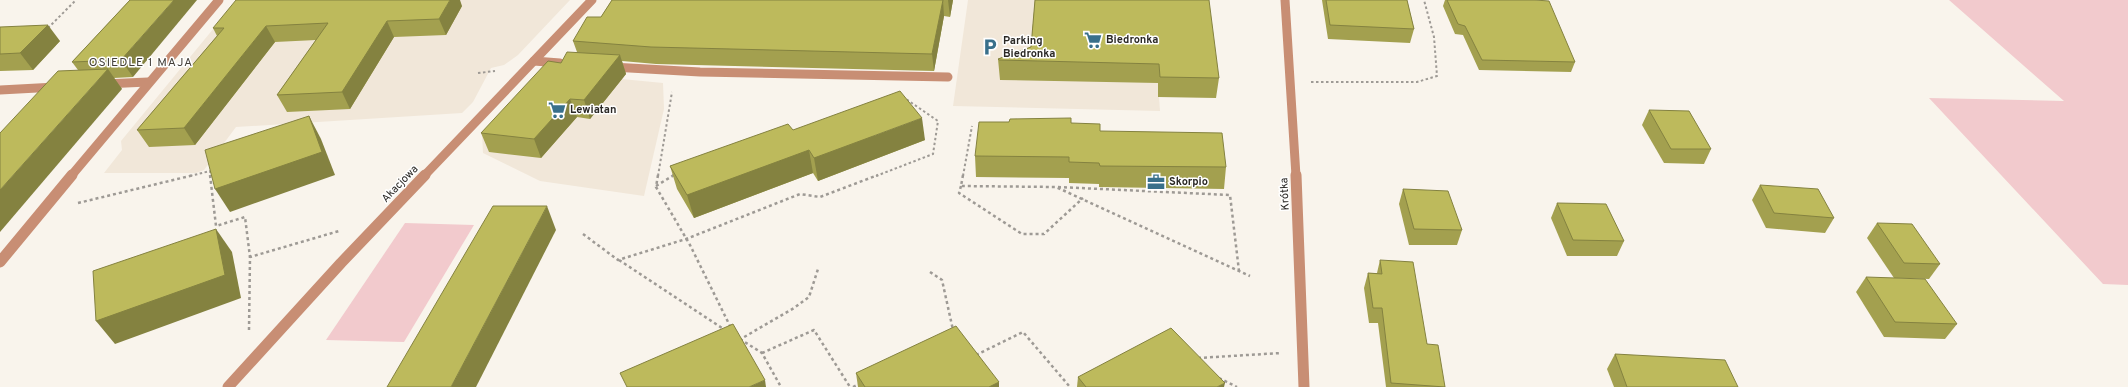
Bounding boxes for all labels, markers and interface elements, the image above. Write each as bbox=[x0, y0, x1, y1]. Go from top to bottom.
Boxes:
supermarket icon: Biedronka bbox=[1083, 30, 1103, 50]
place label: Biedronka bbox=[1106, 33, 1158, 47]
place label: Parking Biedronka bbox=[1003, 34, 1055, 61]
parking icon: Parking Biedronka bbox=[980, 37, 1000, 57]
district label: OSIEDLE 1 MAJA bbox=[89, 55, 193, 71]
supermarket icon: Lewiatan bbox=[547, 100, 567, 120]
place label: Lewiatan bbox=[570, 103, 617, 117]
street label: Akacjowa bbox=[379, 162, 421, 206]
office icon: Skorpio bbox=[1146, 172, 1166, 192]
place label: Skorpio bbox=[1169, 175, 1208, 189]
street label: Krótka bbox=[1277, 177, 1293, 211]

